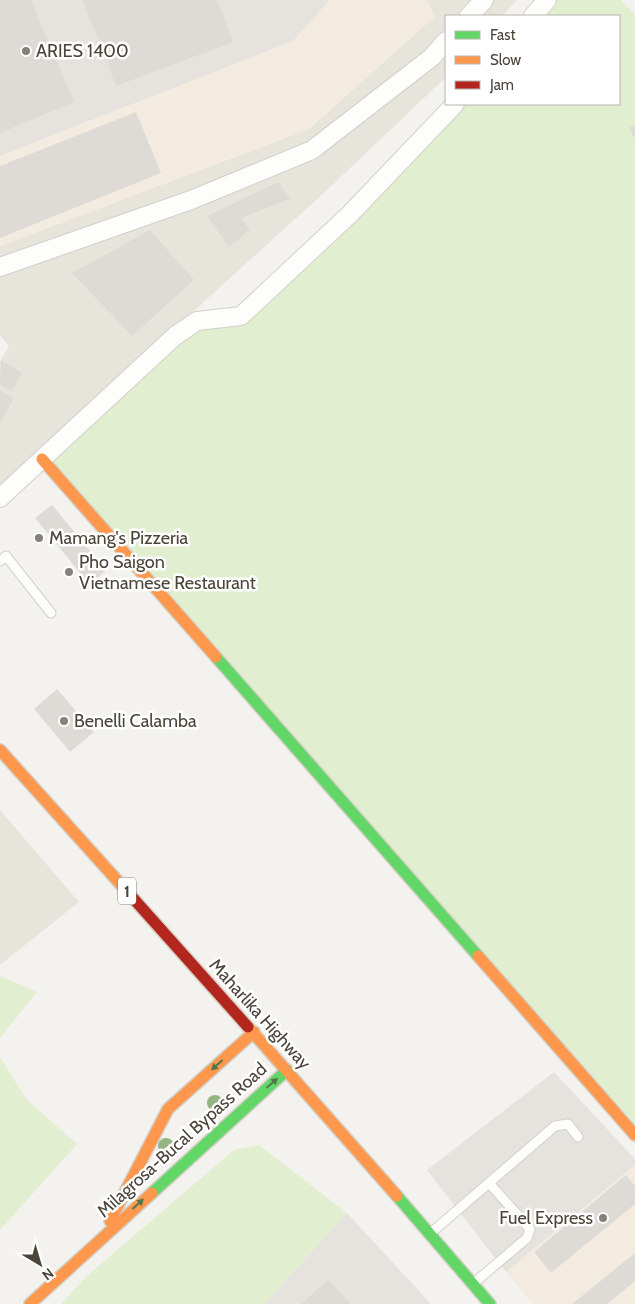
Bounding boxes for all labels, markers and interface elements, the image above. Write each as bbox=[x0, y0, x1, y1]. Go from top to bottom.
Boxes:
legend bbox=[445, 15, 620, 105]
text: Fast bbox=[490, 26, 515, 44]
place label: ARIES 1400 bbox=[36, 40, 128, 62]
marker: ARIES 1400 bbox=[20, 45, 32, 57]
text: Slow bbox=[490, 51, 521, 69]
text: Jam bbox=[489, 76, 514, 94]
place label: Mamang's Pizzeria bbox=[49, 527, 188, 549]
marker: Mamang's Pizzeria bbox=[33, 532, 45, 544]
place label: Pho Saigon Vietnamese Restaurant bbox=[79, 551, 256, 594]
marker: Pho Saigon Vietnamese Restaurant bbox=[63, 566, 75, 578]
place label: Benelli Calamba bbox=[74, 710, 197, 732]
marker: Benelli Calamba bbox=[58, 715, 70, 727]
road number: 1 bbox=[118, 878, 136, 904]
street label: Maharlika Highway bbox=[205, 954, 315, 1074]
street label: Milagrosa-Bucal Bypass Road bbox=[93, 1058, 271, 1222]
one-way arrow bbox=[212, 1059, 224, 1071]
one-way arrow bbox=[265, 1077, 277, 1089]
one-way arrow bbox=[131, 1198, 144, 1209]
place label: Fuel Express bbox=[499, 1207, 593, 1229]
marker: Fuel Express bbox=[597, 1212, 609, 1224]
north arrow bbox=[15, 1239, 65, 1289]
text: N bbox=[39, 1264, 57, 1284]

